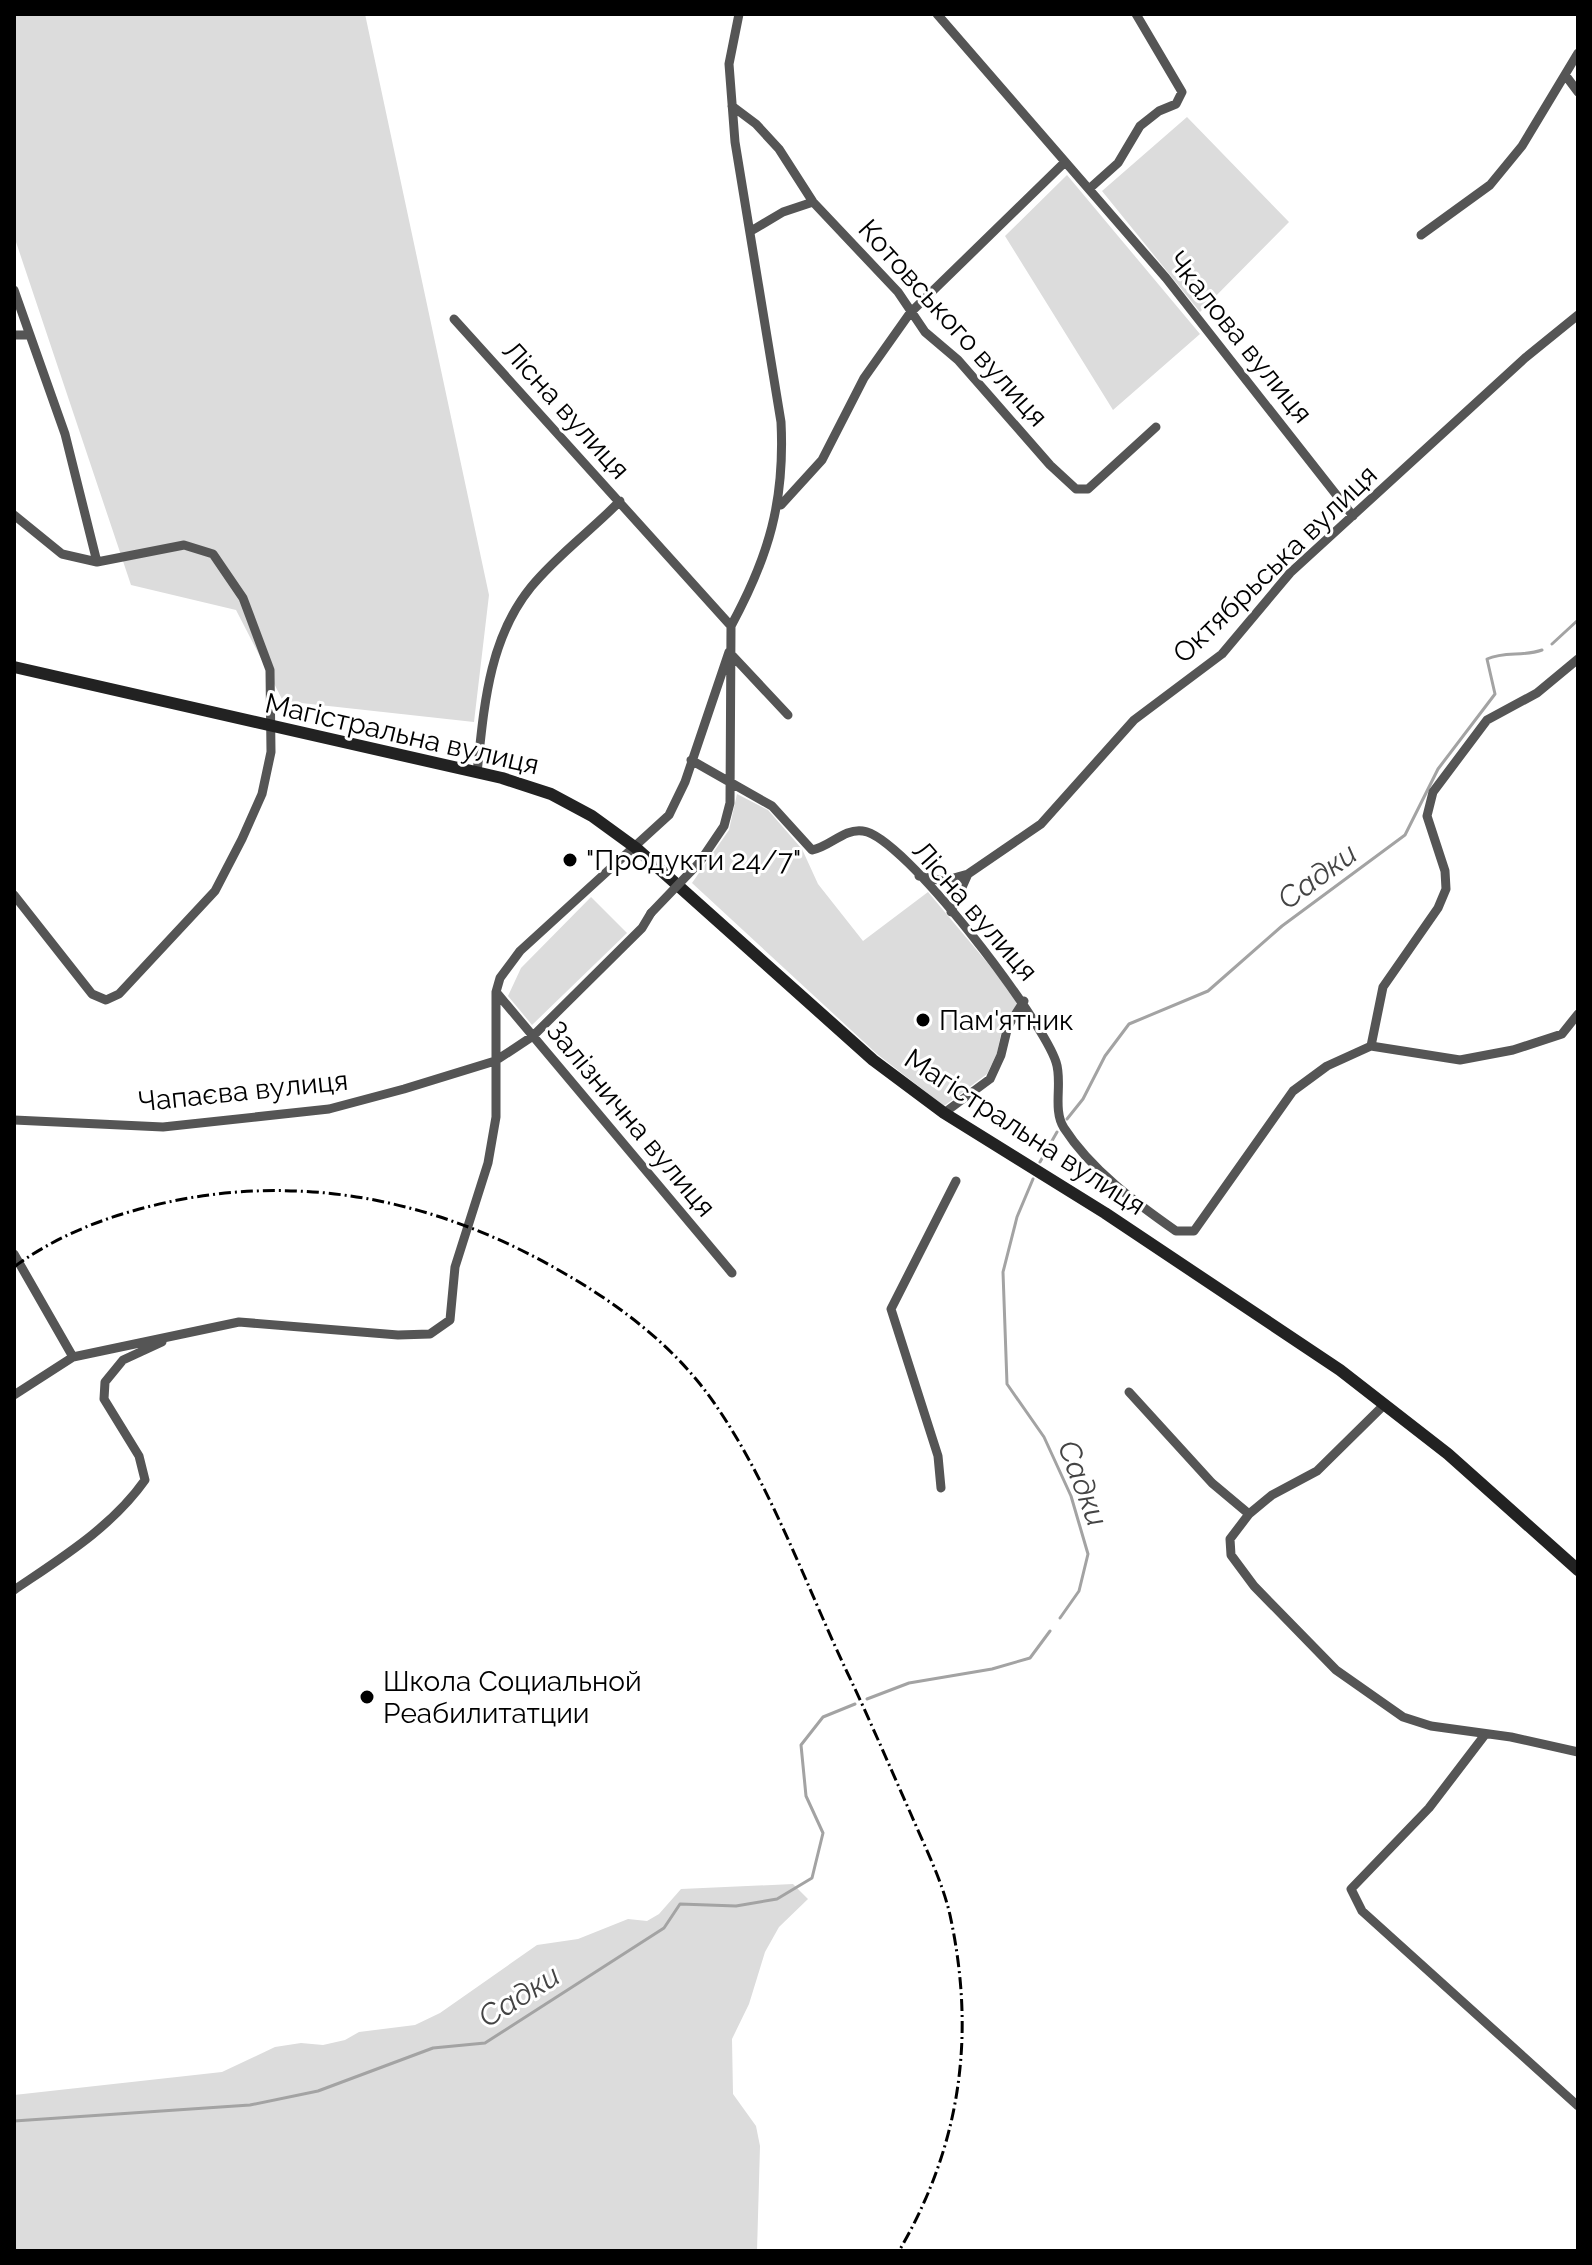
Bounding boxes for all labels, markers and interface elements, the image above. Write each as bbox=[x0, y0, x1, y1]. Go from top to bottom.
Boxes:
street label: Котовського вулиця bbox=[852, 213, 1054, 433]
street label: Чкалова вулиця bbox=[1161, 245, 1319, 429]
street label: Лісна вулиця bbox=[496, 334, 636, 486]
street label: Октябрьська вулиця bbox=[1166, 458, 1384, 670]
street label: Магістральна вулиця bbox=[262, 686, 542, 782]
street label: Лісна вулиця bbox=[905, 835, 1045, 987]
water label: Садки bbox=[1271, 836, 1363, 916]
place label: "Продукти 24/7" bbox=[586, 844, 801, 877]
marker: "Продукти 24/7" bbox=[561, 851, 579, 869]
place label: Пам'ятник bbox=[939, 1004, 1074, 1037]
marker: Пам'ятник bbox=[914, 1011, 932, 1029]
street label: Залізнична вулиця bbox=[540, 1015, 722, 1223]
street label: Магістральна вулиця bbox=[899, 1042, 1151, 1222]
street label: Чапаєва вулиця bbox=[136, 1064, 350, 1118]
water label: Садки bbox=[1051, 1435, 1115, 1531]
place label: Школа Социальной Реабилитатции bbox=[383, 1665, 642, 1730]
marker: Школа Социальной Реабилитатции bbox=[358, 1688, 376, 1706]
water label: Садки bbox=[472, 1958, 566, 2034]

